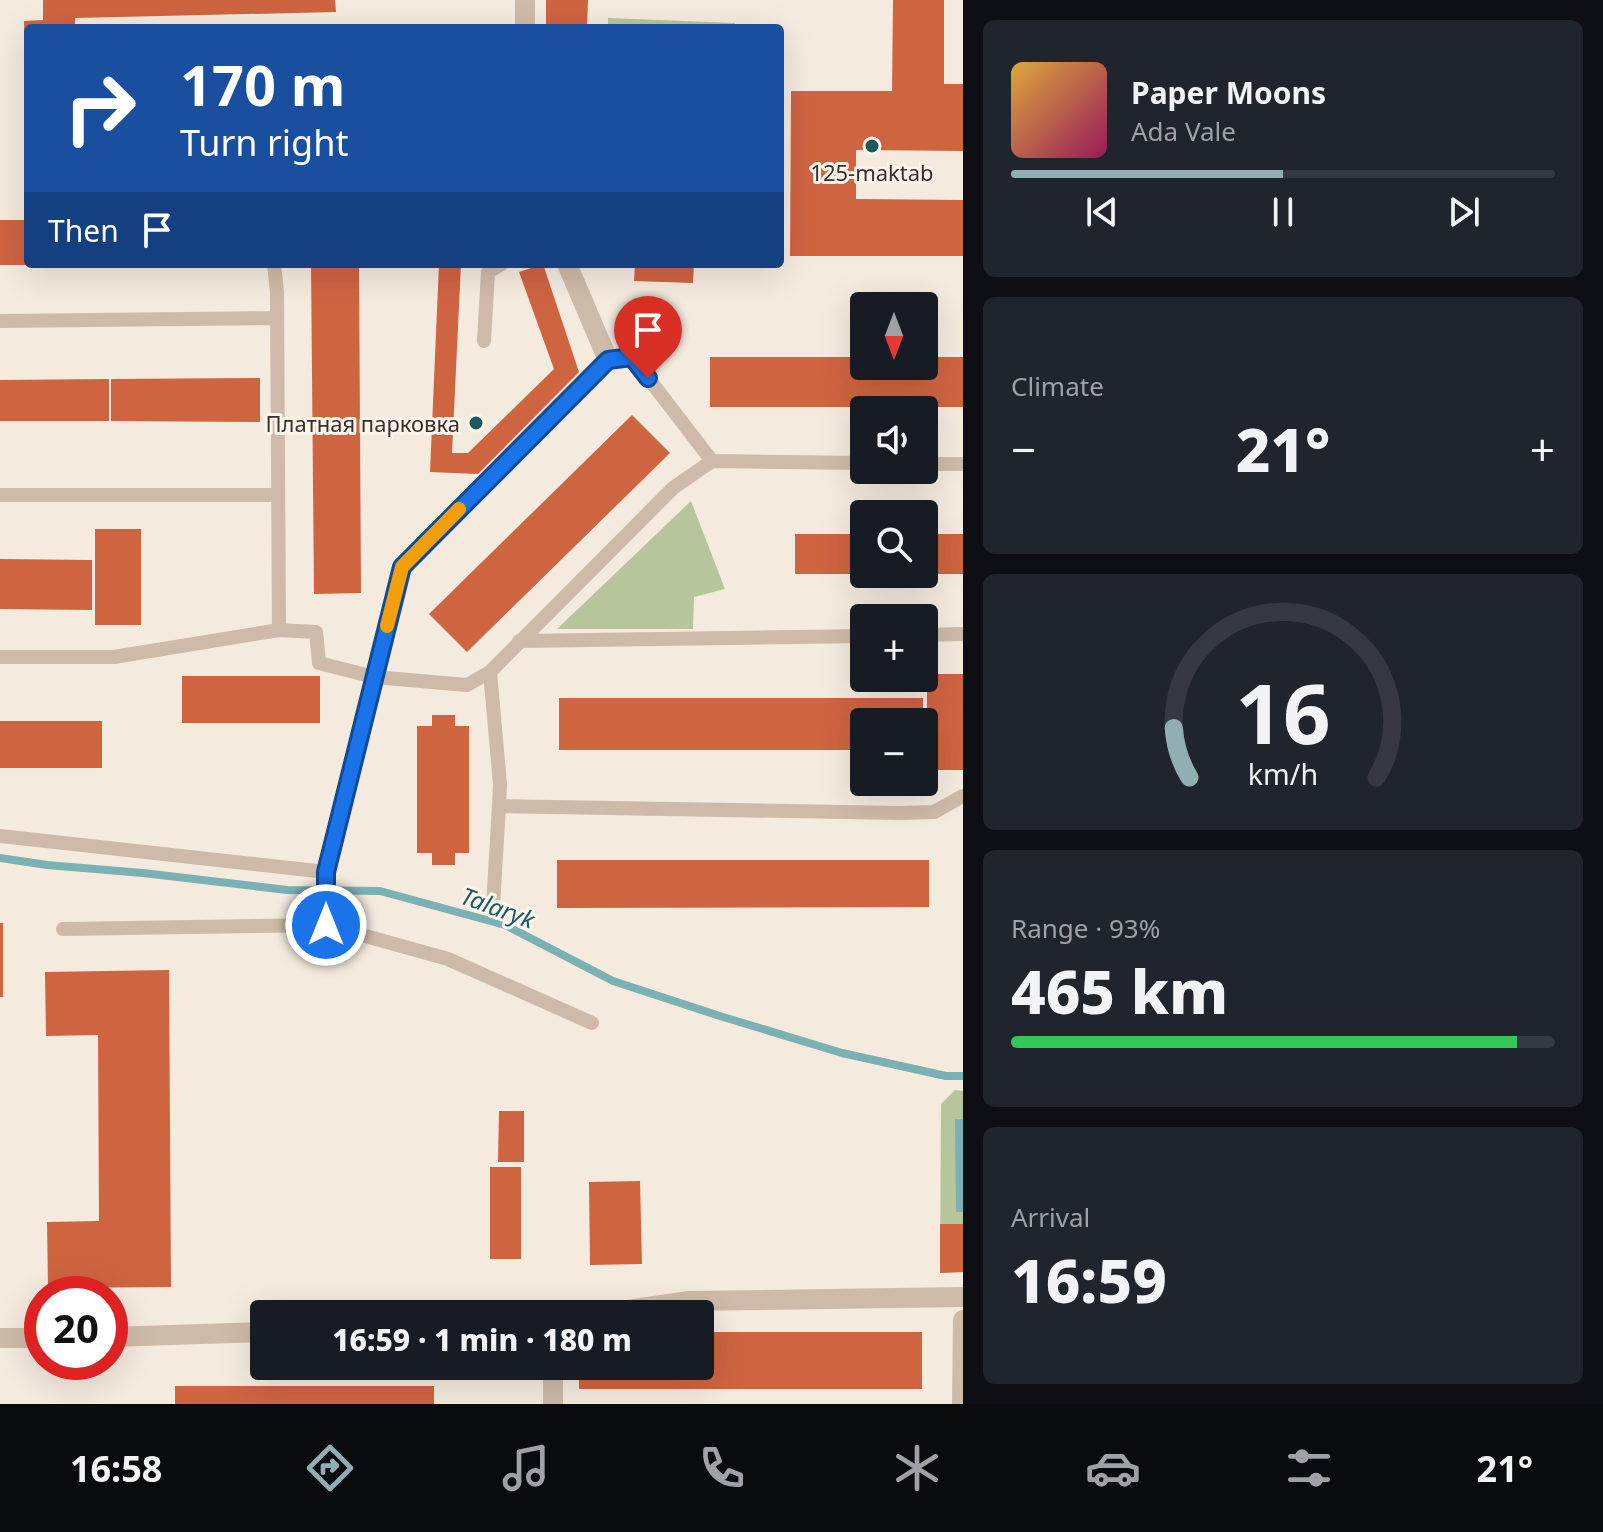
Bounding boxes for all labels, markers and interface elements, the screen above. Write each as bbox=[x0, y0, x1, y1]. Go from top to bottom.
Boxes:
text: 170 m bbox=[180, 46, 345, 122]
icon: right bbox=[48, 56, 152, 160]
text: Paper Moons bbox=[1131, 72, 1326, 113]
text: Ada Vale bbox=[1131, 113, 1236, 149]
text: Turn right bbox=[180, 118, 348, 167]
marker: 125-maktab bbox=[863, 137, 881, 155]
place label: 125-maktab bbox=[810, 157, 934, 187]
icon: previous bbox=[1080, 190, 1124, 234]
icon: pause bbox=[1261, 190, 1305, 234]
icon: next bbox=[1442, 190, 1486, 234]
icon: arrive bbox=[135, 208, 179, 252]
text: Then bbox=[48, 210, 119, 251]
north arrow bbox=[850, 292, 938, 380]
map controls bbox=[850, 292, 938, 796]
pin bbox=[614, 296, 682, 378]
icon: arrive bbox=[626, 308, 670, 352]
text: Climate bbox=[1011, 368, 1104, 404]
button: sound bbox=[850, 396, 938, 484]
place label: Платная парковка bbox=[265, 408, 460, 438]
text: 21° bbox=[1236, 408, 1330, 490]
marker: Платная парковка bbox=[467, 414, 485, 432]
text: − bbox=[1011, 419, 1036, 479]
text: + bbox=[1530, 419, 1555, 479]
button: search bbox=[850, 500, 938, 588]
button: + bbox=[850, 604, 938, 692]
text: 16 bbox=[1235, 655, 1331, 768]
button: − bbox=[850, 708, 938, 796]
text: km/h bbox=[1248, 754, 1318, 793]
water label: Talaryk bbox=[457, 878, 540, 936]
position arrow bbox=[284, 883, 368, 967]
text: Range · 93% bbox=[1011, 910, 1160, 946]
text: 465 km bbox=[1011, 950, 1228, 1032]
text: Arrival bbox=[1011, 1199, 1090, 1235]
text: 16:59 bbox=[1011, 1239, 1167, 1321]
speed limit sign: 20 bbox=[24, 1276, 128, 1380]
text: 16:59 · 1 min · 180 m bbox=[332, 1319, 632, 1360]
icon: directions bbox=[302, 1440, 358, 1496]
icon: music bbox=[498, 1440, 554, 1496]
icon: phone bbox=[694, 1440, 750, 1496]
icon: climate bbox=[889, 1440, 945, 1496]
icon: car bbox=[1085, 1440, 1141, 1496]
icon: filters bbox=[1281, 1440, 1337, 1496]
text: 16:58 bbox=[70, 1444, 162, 1493]
text: 21° bbox=[1477, 1444, 1533, 1493]

